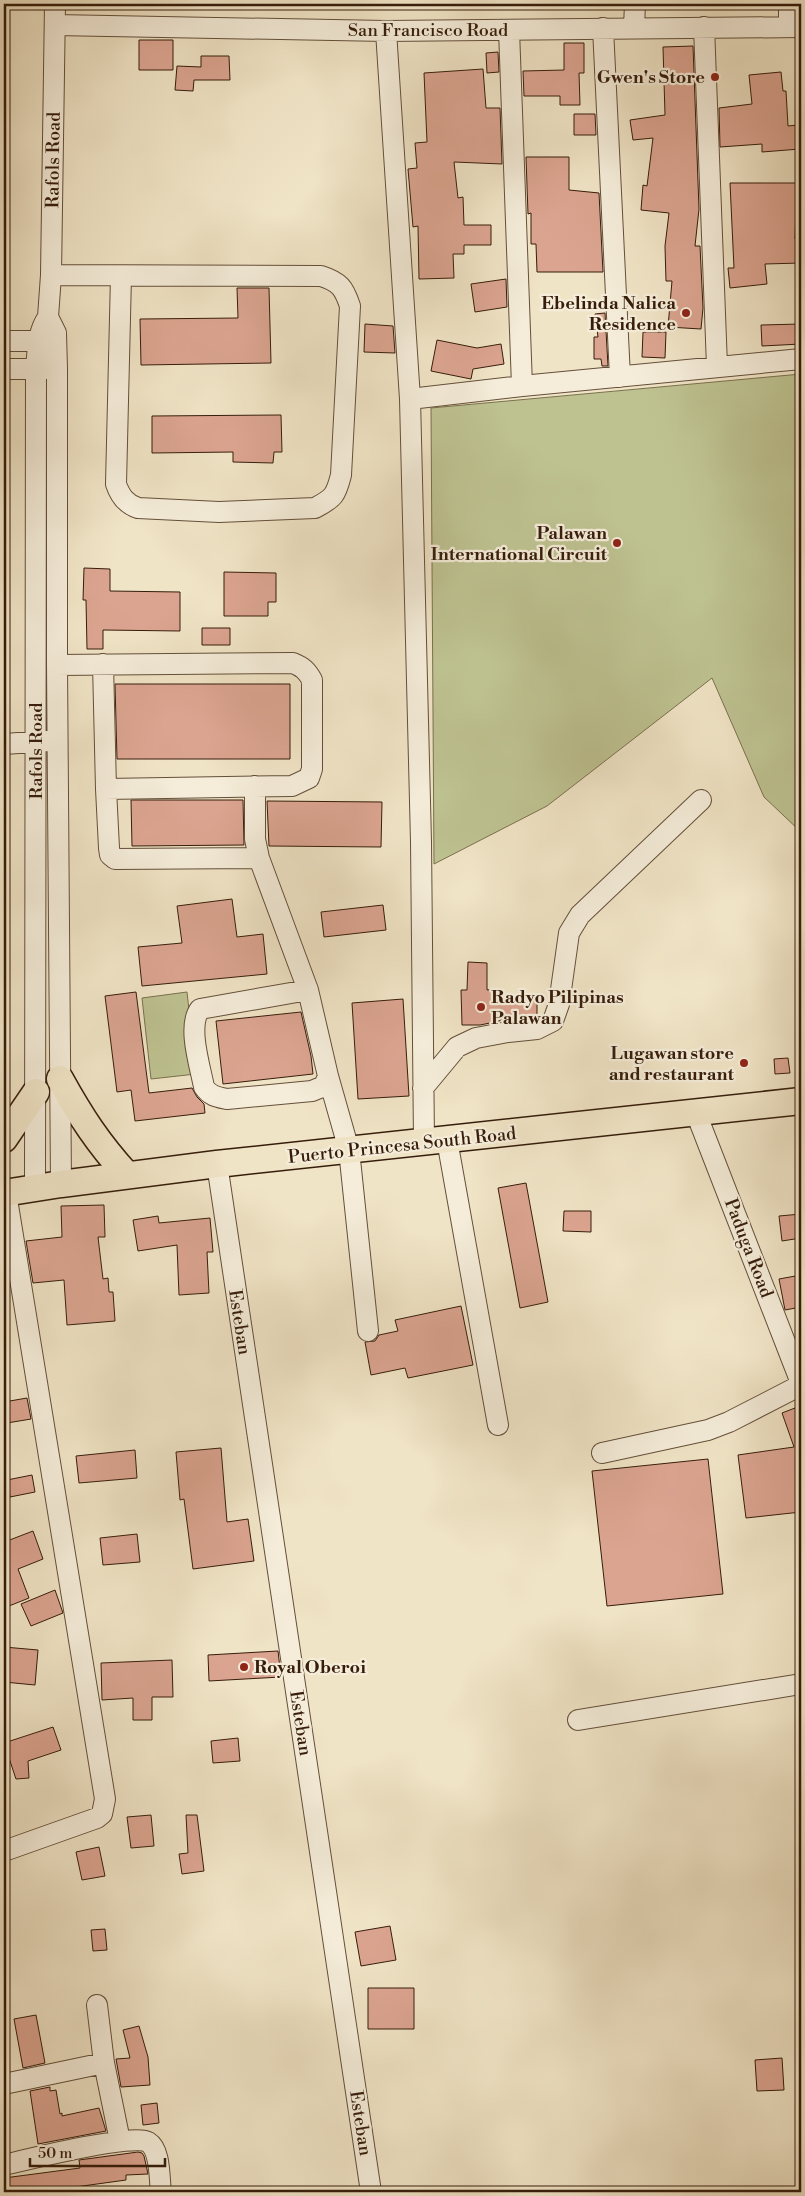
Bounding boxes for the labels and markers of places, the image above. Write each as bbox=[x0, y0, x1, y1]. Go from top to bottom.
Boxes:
place label: Gwen's Store bbox=[597, 66, 705, 89]
marker: Gwen's Store bbox=[709, 71, 721, 83]
place label: Ebelinda Nalica Residence bbox=[541, 292, 676, 336]
marker: Ebelinda Nalica Residence bbox=[680, 307, 692, 319]
place label: Palawan International Circuit bbox=[431, 522, 608, 566]
marker: Palawan International Circuit bbox=[611, 537, 623, 549]
place label: Radyo Pilipinas Palawan bbox=[491, 986, 624, 1030]
marker: Radyo Pilipinas Palawan bbox=[475, 1001, 487, 1013]
place label: Lugawan store and restaurant bbox=[609, 1042, 735, 1086]
marker: Lugawan store and restaurant bbox=[738, 1057, 750, 1069]
place label: Royal Oberoi bbox=[254, 1656, 366, 1679]
marker: Royal Oberoi bbox=[238, 1661, 250, 1673]

